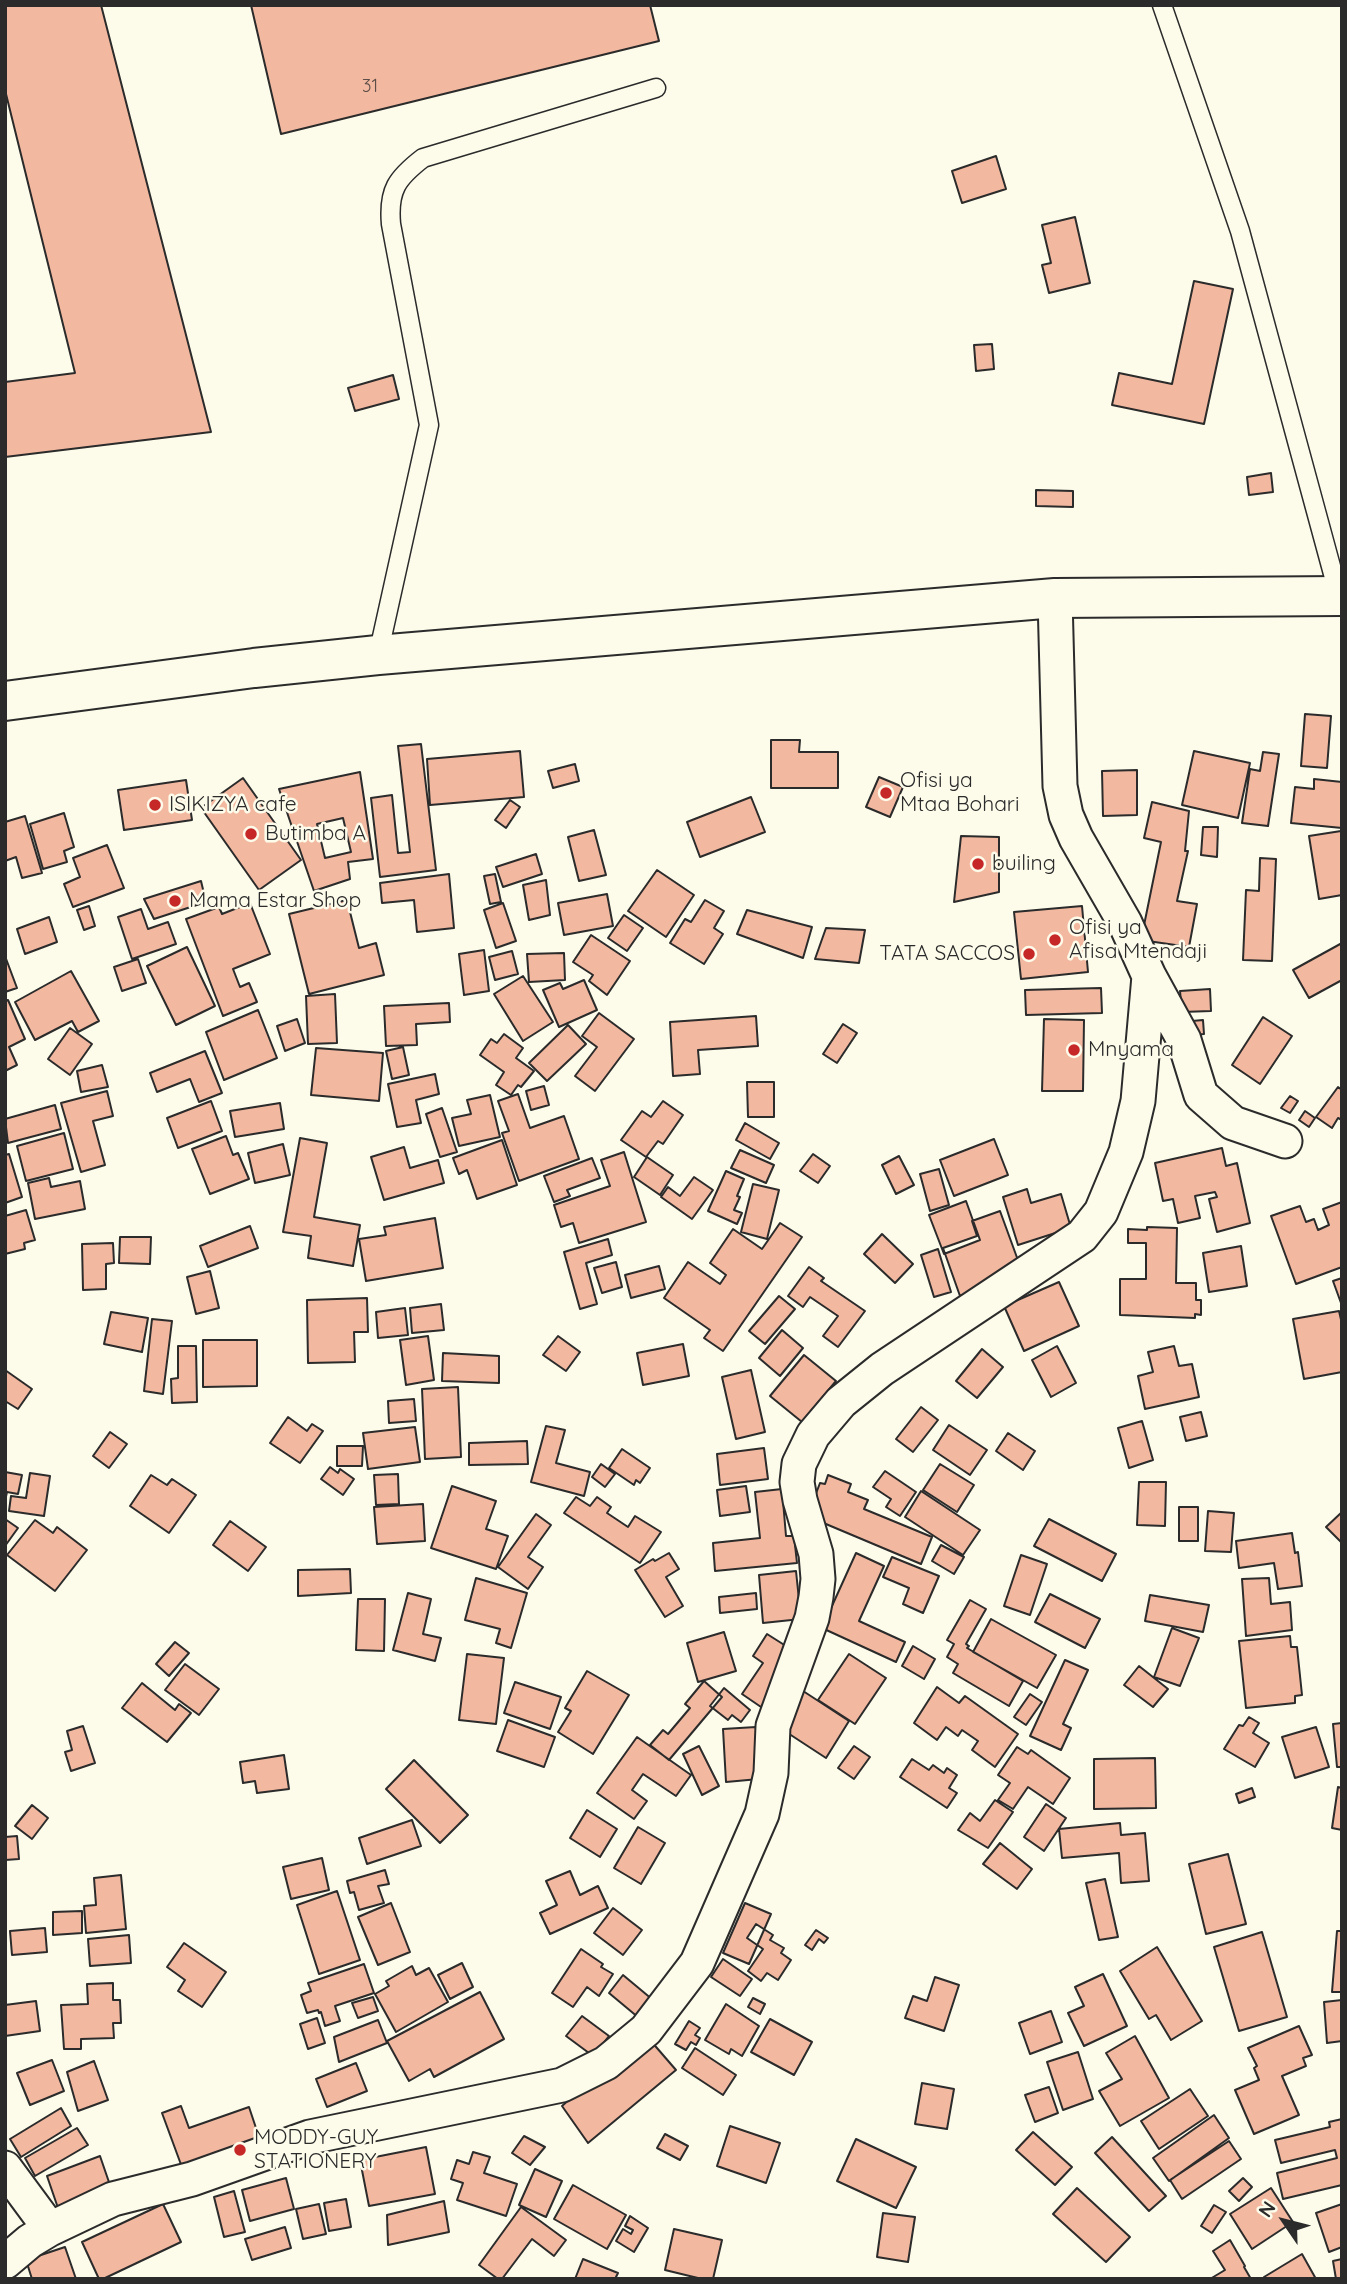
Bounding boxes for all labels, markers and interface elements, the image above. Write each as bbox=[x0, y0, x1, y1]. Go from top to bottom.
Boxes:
house number: 31 bbox=[362, 76, 378, 98]
place label: Ofisi ya Mtaa Bohari bbox=[900, 768, 1019, 818]
marker: Ofisi ya Mtaa Bohari bbox=[878, 785, 894, 801]
place label: ISIKIZYA cafe bbox=[169, 792, 297, 818]
marker: ISIKIZYA cafe bbox=[147, 797, 163, 813]
place label: Butimba A bbox=[265, 821, 366, 847]
marker: Butimba A bbox=[243, 826, 259, 842]
place label: builing bbox=[992, 851, 1056, 877]
marker: builing bbox=[970, 856, 986, 872]
place label: Mama Estar Shop bbox=[189, 888, 361, 914]
marker: Mama Estar Shop bbox=[167, 893, 183, 909]
place label: Ofisi ya Afisa Mtendaji bbox=[1069, 915, 1207, 965]
marker: Ofisi ya Afisa Mtendaji bbox=[1047, 932, 1063, 948]
place label: TATA SACCOS bbox=[879, 941, 1015, 967]
marker: TATA SACCOS bbox=[1021, 946, 1037, 962]
place label: Mnyama bbox=[1088, 1037, 1174, 1063]
marker: Mnyama bbox=[1066, 1042, 1082, 1058]
place label: MODDY-GUY STATIONERY bbox=[254, 2125, 378, 2175]
marker: MODDY-GUY STATIONERY bbox=[232, 2142, 248, 2158]
north arrow bbox=[1249, 2186, 1319, 2256]
text: N bbox=[1253, 2196, 1281, 2222]

